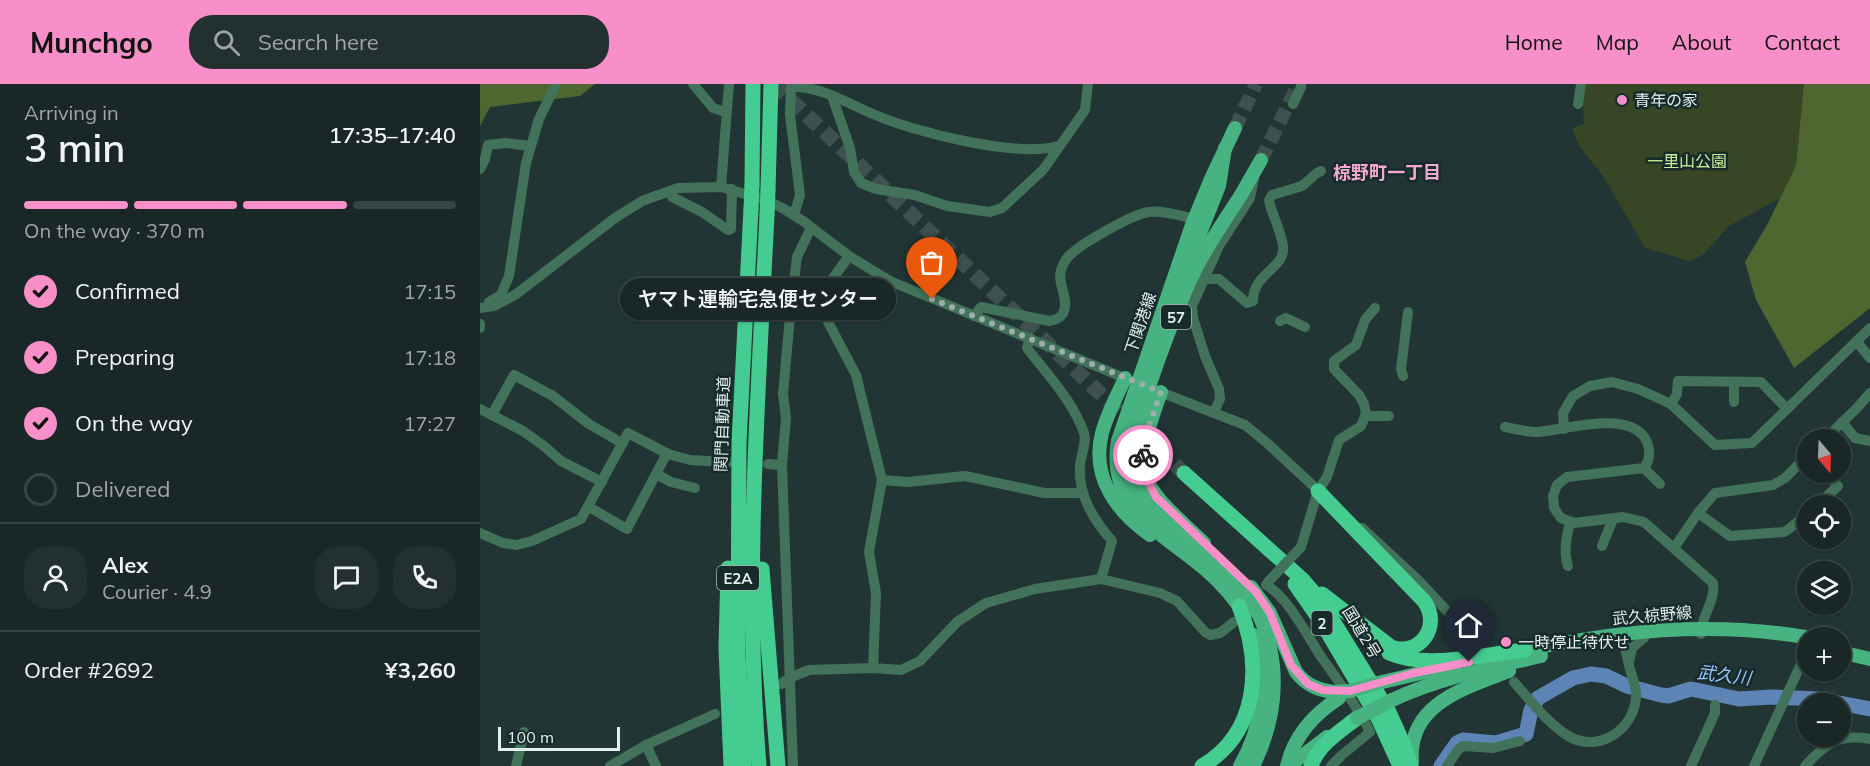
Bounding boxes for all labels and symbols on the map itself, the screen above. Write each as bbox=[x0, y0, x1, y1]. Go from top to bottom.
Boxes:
place label: 青年の家 bbox=[1634, 90, 1698, 110]
marker: 青年の家 bbox=[1615, 93, 1629, 107]
park label: 一里山公園 bbox=[1647, 151, 1727, 171]
district label: 椋野町一丁目 bbox=[1333, 161, 1441, 184]
pin bbox=[906, 237, 957, 299]
callout: ヤマト運輸宅急便センター bbox=[620, 278, 896, 320]
street label: 下関港線 bbox=[1120, 289, 1160, 357]
road number: 57 bbox=[1161, 305, 1191, 329]
street label: 関門自動車道 bbox=[710, 376, 734, 472]
courier bbox=[1113, 425, 1173, 485]
north arrow bbox=[1797, 429, 1851, 483]
road number: E2A bbox=[717, 566, 759, 590]
pin bbox=[1443, 600, 1494, 662]
street label: 国道2号 bbox=[1339, 602, 1385, 662]
street label: 武久椋野線 bbox=[1611, 602, 1693, 628]
road number: 2 bbox=[1312, 611, 1332, 635]
place label: 一時停止待伏せ bbox=[1518, 632, 1630, 652]
marker: 一時停止待伏せ bbox=[1499, 635, 1513, 649]
water label: 武久川 bbox=[1696, 660, 1754, 690]
scale bar bbox=[498, 724, 620, 752]

